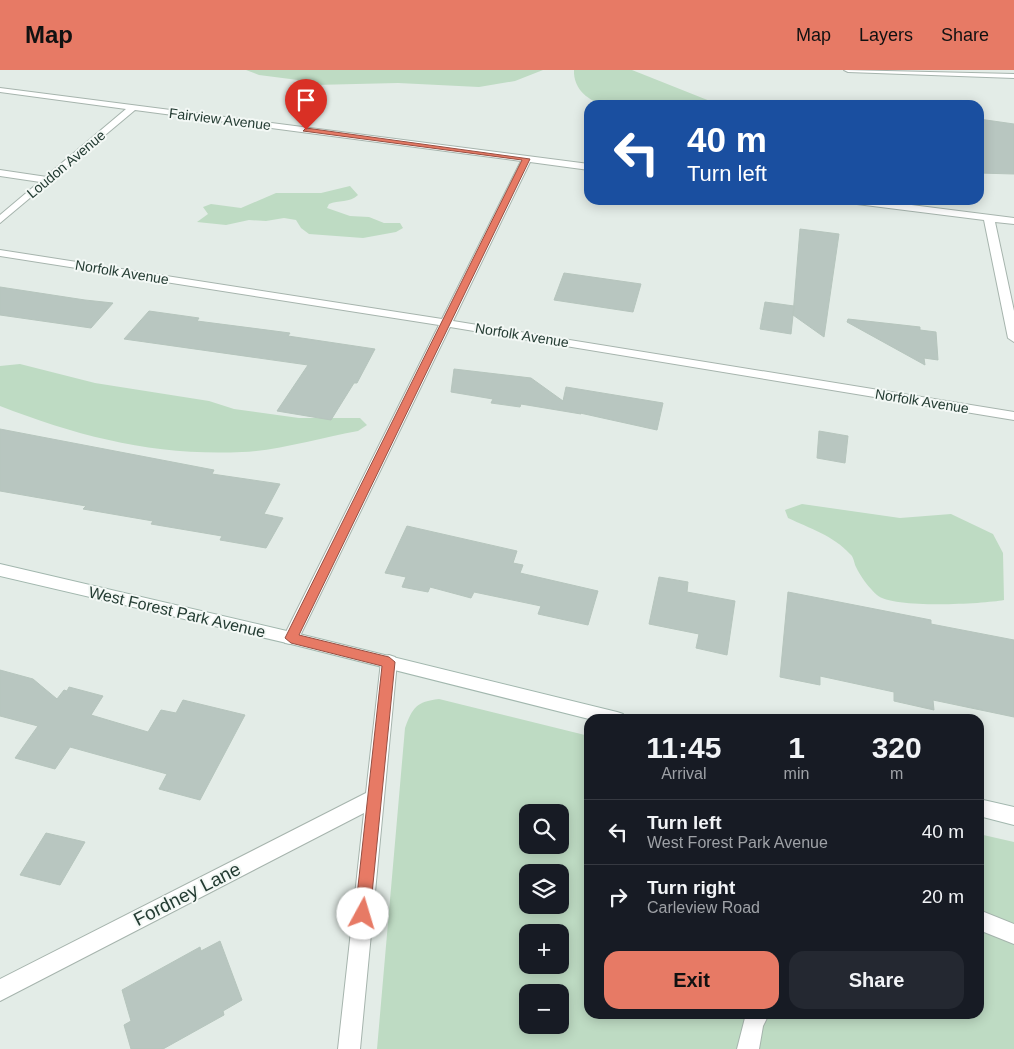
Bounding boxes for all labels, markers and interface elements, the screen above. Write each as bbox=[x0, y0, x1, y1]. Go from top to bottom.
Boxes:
text: Map bbox=[25, 21, 73, 48]
text: Map bbox=[796, 25, 831, 45]
text: Layers bbox=[859, 25, 913, 45]
text: Share bbox=[941, 25, 989, 45]
pin bbox=[285, 79, 327, 130]
icon: arrive bbox=[292, 86, 320, 114]
street label: Fairview Avenue bbox=[168, 105, 272, 133]
icon: left bbox=[604, 120, 669, 185]
text: 40 m bbox=[687, 120, 767, 159]
street label: Loudon Avenue bbox=[24, 127, 108, 201]
text: Turn left bbox=[687, 161, 767, 186]
street label: Norfolk Avenue bbox=[74, 257, 170, 287]
street label: Norfolk Avenue bbox=[474, 320, 570, 350]
street label: Norfolk Avenue bbox=[874, 386, 970, 416]
street label: West Forest Park Avenue bbox=[87, 583, 267, 641]
text: 11:45 bbox=[646, 731, 721, 764]
text: 1 bbox=[788, 731, 805, 764]
text: 320 bbox=[872, 731, 922, 764]
text: Arrival bbox=[661, 765, 706, 782]
text: min bbox=[784, 765, 809, 782]
text: m bbox=[890, 765, 903, 782]
map controls bbox=[519, 804, 569, 1034]
button: search bbox=[519, 804, 569, 854]
text: Turn left bbox=[647, 812, 722, 833]
icon: left bbox=[604, 818, 632, 846]
text: 40 m bbox=[922, 821, 964, 842]
text: West Forest Park Avenue bbox=[647, 834, 828, 851]
street label: Fordney Lane bbox=[130, 858, 244, 930]
button: layers bbox=[519, 864, 569, 914]
text: Turn right bbox=[647, 877, 735, 898]
icon: right bbox=[604, 883, 632, 911]
text: 20 m bbox=[922, 886, 964, 907]
position arrow bbox=[336, 887, 388, 939]
text: Carleview Road bbox=[647, 899, 760, 916]
button: + bbox=[519, 924, 569, 974]
button: Exit bbox=[604, 951, 779, 1009]
button: Share bbox=[789, 951, 964, 1009]
button: − bbox=[519, 984, 569, 1034]

